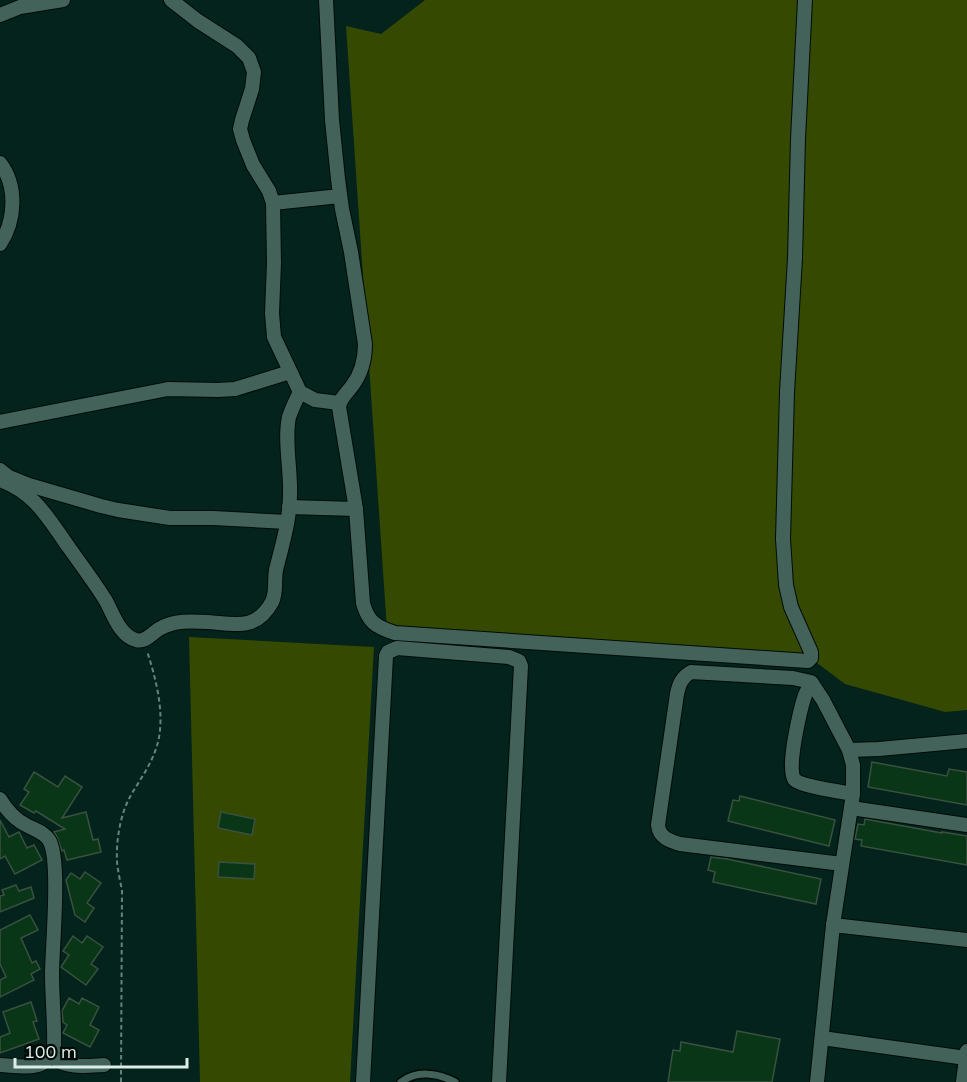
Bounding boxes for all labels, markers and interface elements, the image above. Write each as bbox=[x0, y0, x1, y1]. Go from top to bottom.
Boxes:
scale bar bbox=[15, 1031, 188, 1069]
text: 100 m bbox=[24, 1040, 77, 1063]

